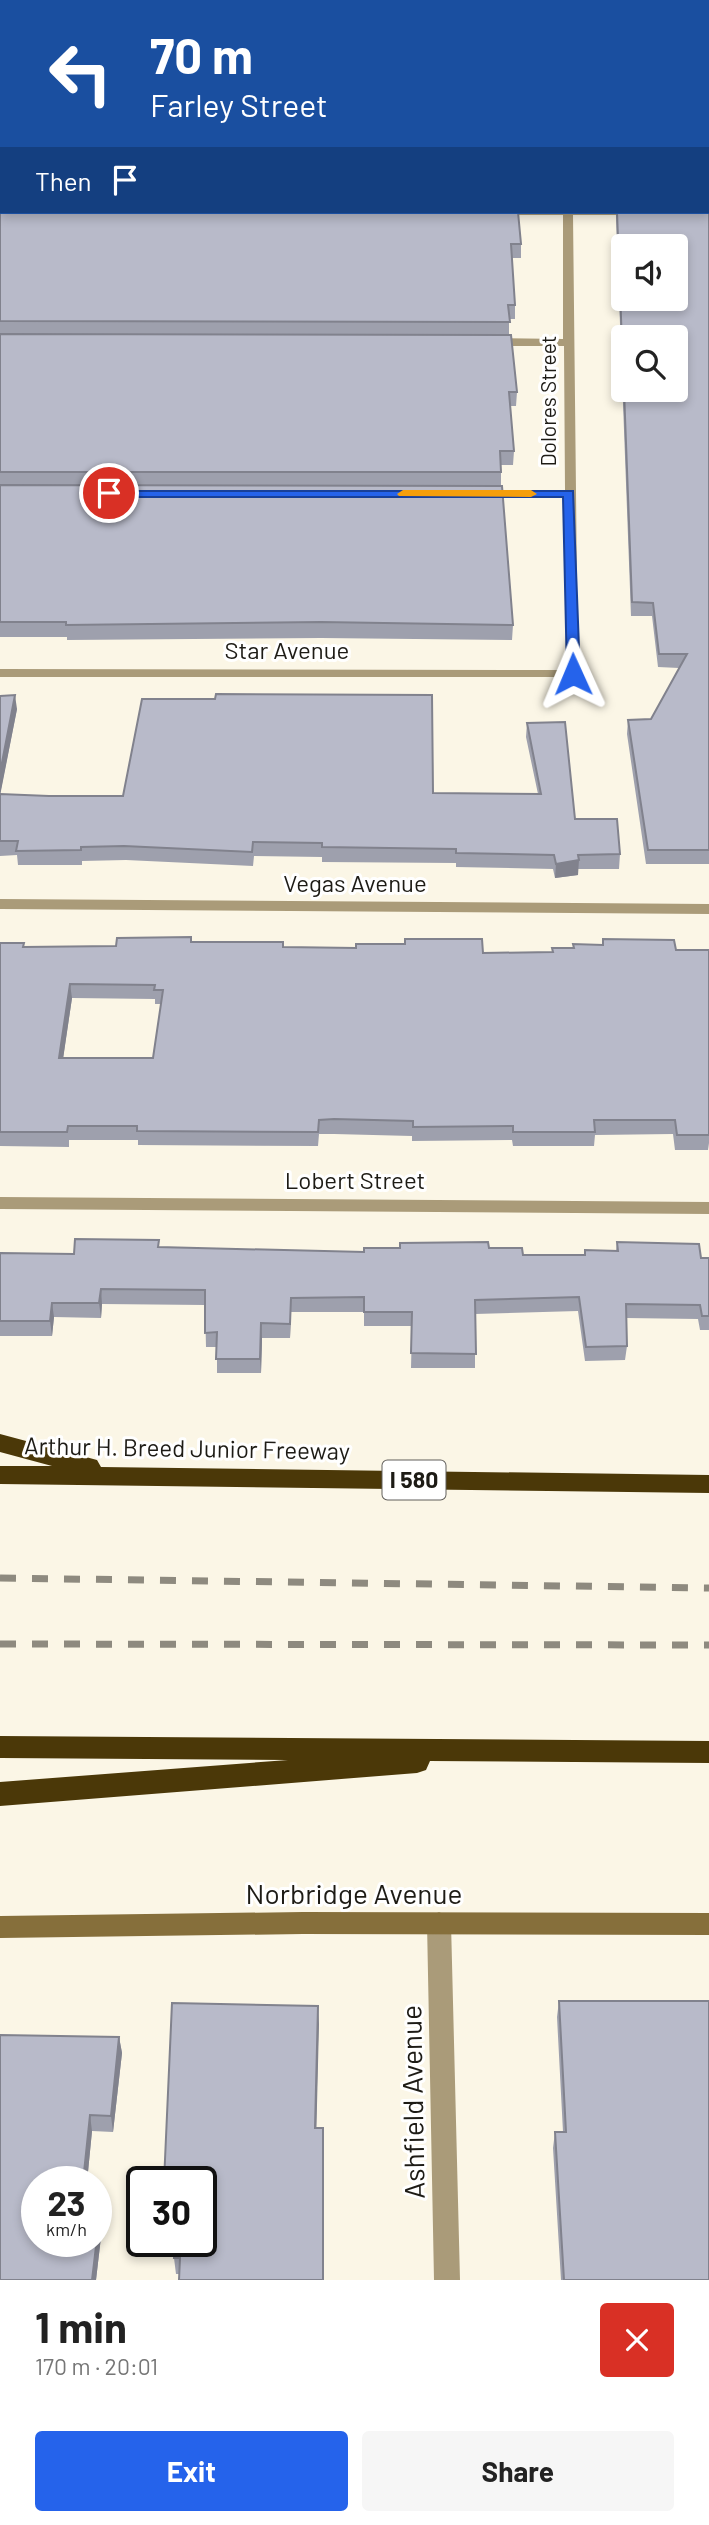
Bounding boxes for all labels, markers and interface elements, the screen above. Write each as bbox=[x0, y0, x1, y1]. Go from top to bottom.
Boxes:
text: 70 m bbox=[150, 25, 253, 84]
icon: left bbox=[35, 28, 126, 119]
text: Farley Street bbox=[150, 85, 328, 123]
icon: arrive bbox=[106, 161, 144, 199]
text: Then bbox=[35, 165, 92, 196]
map controls bbox=[611, 234, 688, 402]
button: sound bbox=[611, 234, 688, 311]
button: search bbox=[611, 325, 688, 402]
street label: Dolores Street bbox=[535, 336, 560, 466]
pin bbox=[79, 463, 139, 523]
icon: arrive bbox=[90, 474, 128, 512]
street label: Star Avenue bbox=[225, 635, 349, 664]
position arrow bbox=[536, 637, 610, 711]
street label: Vegas Avenue bbox=[283, 868, 427, 897]
street label: Lobert Street bbox=[285, 1165, 425, 1194]
street label: Arthur H. Breed Junior Freeway bbox=[24, 1430, 350, 1465]
road number: I 580 bbox=[382, 1460, 446, 1499]
street label: Norbridge Avenue bbox=[246, 1876, 462, 1910]
street label: Ashfield Avenue bbox=[393, 2005, 431, 2199]
speed limit sign: 30 bbox=[126, 2166, 217, 2257]
text: 23 bbox=[47, 2181, 86, 2223]
text: km/h bbox=[46, 2218, 87, 2240]
text: 1 min bbox=[35, 2301, 127, 2351]
button: close bbox=[600, 2303, 674, 2377]
text: 170 m · 20:01 bbox=[35, 2352, 158, 2380]
button: Exit bbox=[35, 2431, 348, 2511]
button: Share bbox=[362, 2431, 674, 2511]

